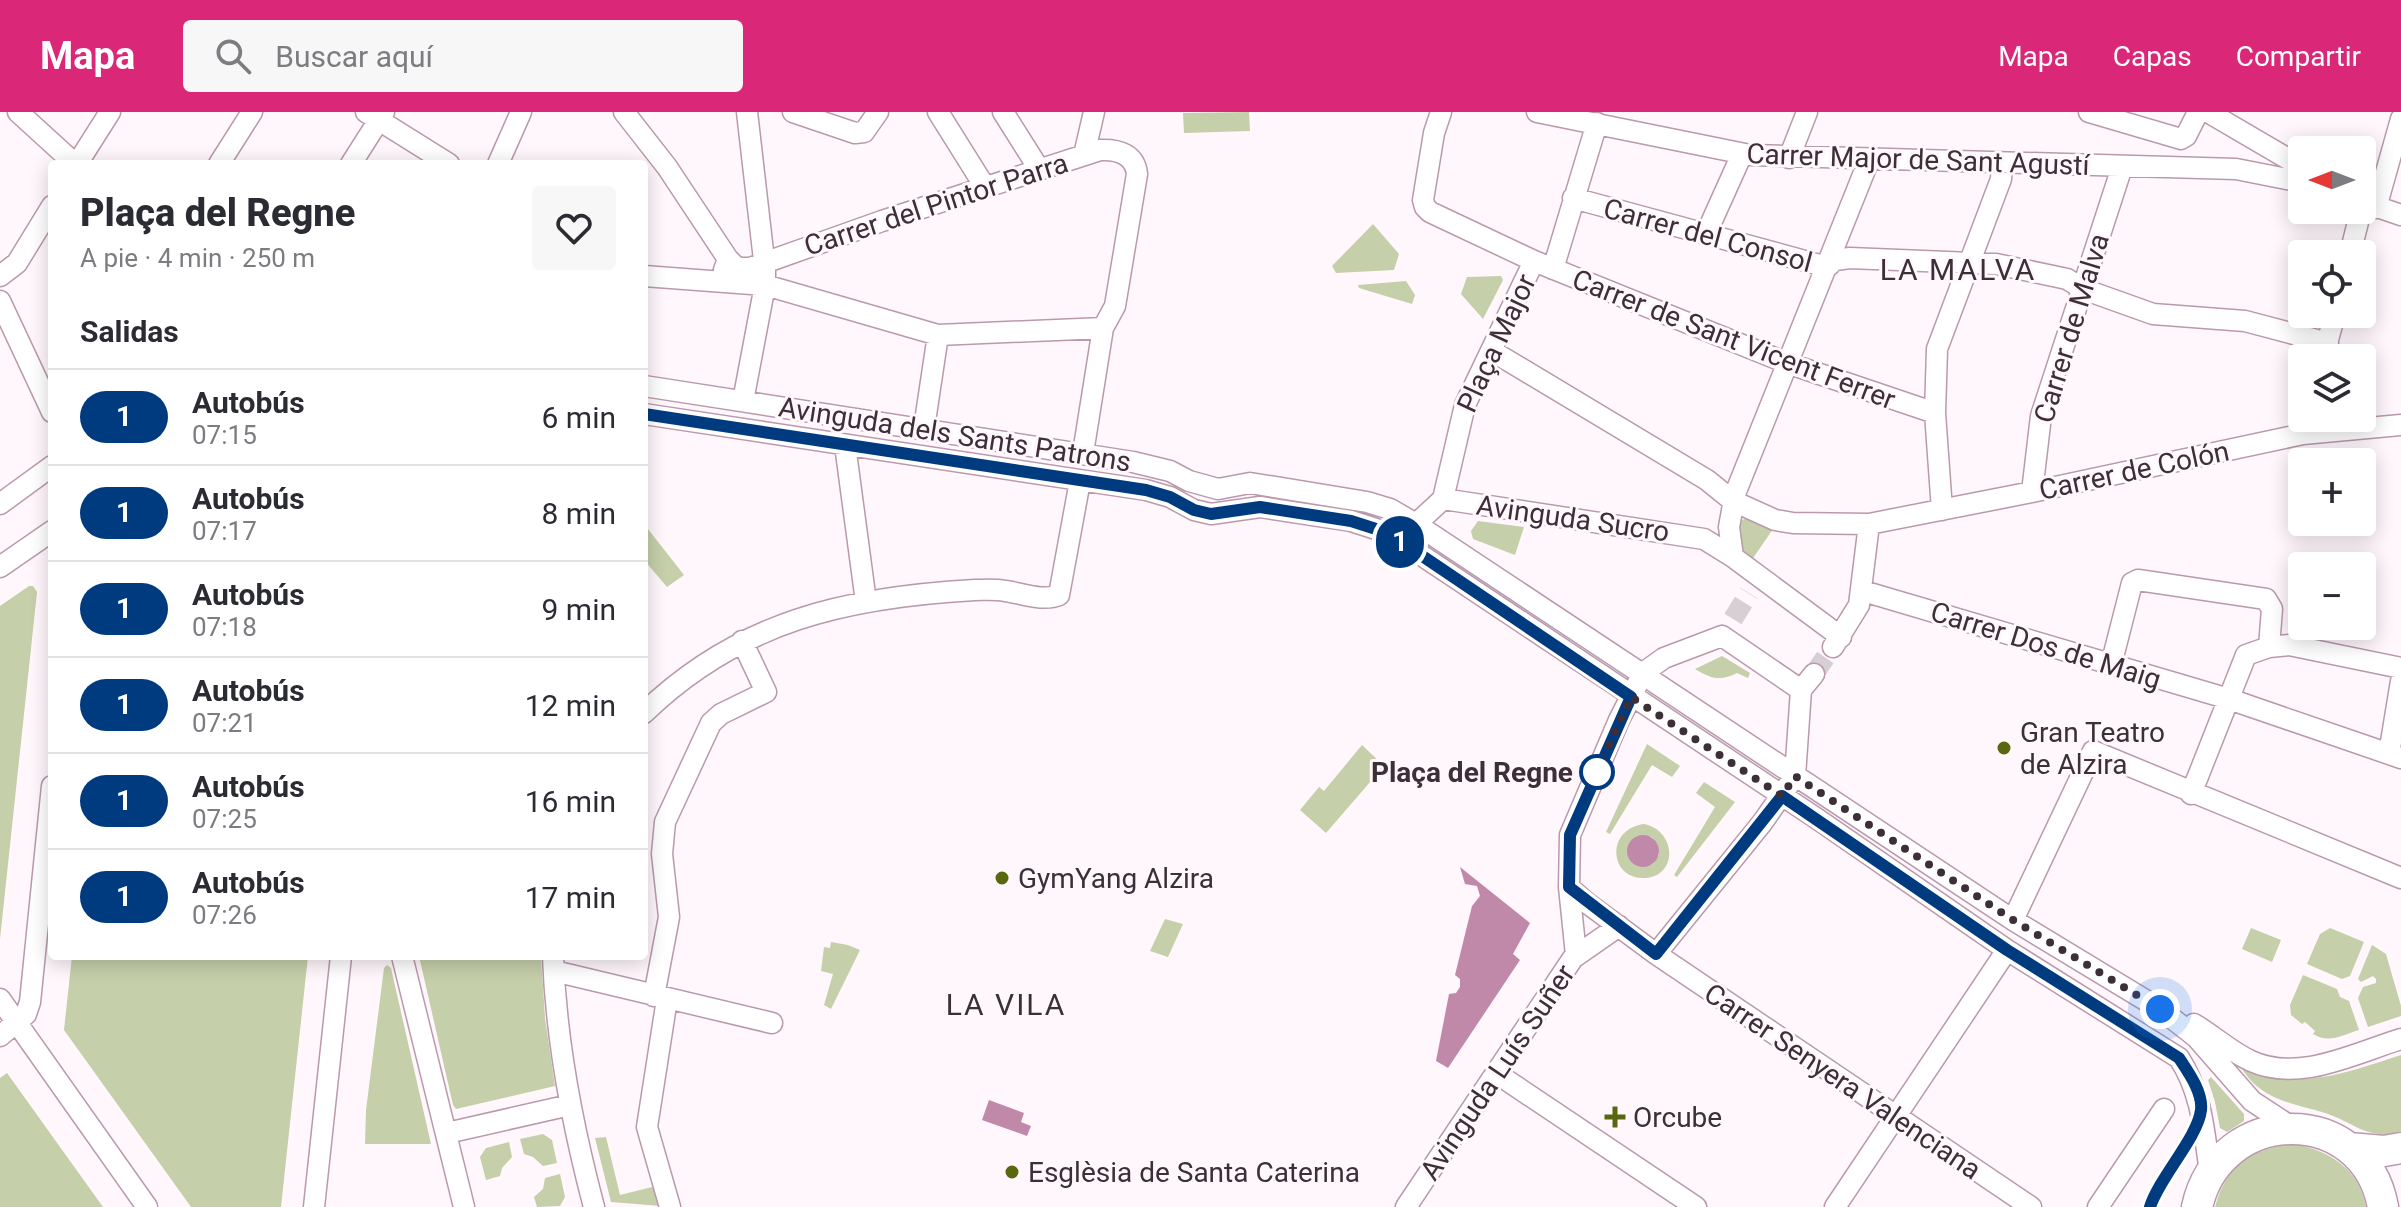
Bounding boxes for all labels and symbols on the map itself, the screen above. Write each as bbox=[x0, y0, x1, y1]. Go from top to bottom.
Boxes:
north arrow bbox=[2288, 136, 2376, 224]
street label: Carrer Major de Sant Agustí bbox=[1746, 137, 2091, 182]
street label: Carrer del Pintor Parra bbox=[800, 146, 1072, 263]
street label: Carrer del Consol bbox=[1600, 192, 1816, 279]
street label: Carrer de Malva bbox=[2027, 230, 2116, 427]
district label: LA MALVA bbox=[1880, 252, 2036, 287]
street label: Carrer de Sant Vicent Ferrer bbox=[1568, 263, 1900, 417]
street label: Plaça Major bbox=[1450, 269, 1543, 417]
street label: Avinguda dels Sants Patrons bbox=[776, 390, 1133, 479]
street label: Carrer de Colón bbox=[2036, 434, 2232, 507]
street label: Avinguda Sucro bbox=[1474, 489, 1672, 548]
line badge: 1 bbox=[1374, 516, 1426, 568]
street label: Carrer Dos de Maig bbox=[1927, 595, 2165, 696]
place label: Gran Teatro de Alzira bbox=[2020, 716, 2165, 781]
marker: Gran Teatro de Alzira bbox=[1995, 739, 2013, 757]
marker: Plaça del Regne bbox=[1580, 755, 1614, 789]
place label: Plaça del Regne bbox=[1371, 756, 1573, 789]
place label: GymYang Alzira bbox=[1018, 862, 1214, 895]
marker: GymYang Alzira bbox=[993, 869, 1011, 887]
street label: Avinguda Luís Suñer bbox=[1413, 958, 1582, 1186]
street label: Carrer Senyera Valenciana bbox=[1698, 976, 1987, 1186]
district label: LA VILA bbox=[946, 987, 1066, 1022]
your location bbox=[2140, 989, 2180, 1029]
place label: Orcube bbox=[1633, 1101, 1722, 1134]
marker: Orcube bbox=[1604, 1106, 1626, 1128]
place label: Esglèsia de Santa Caterina bbox=[1028, 1156, 1360, 1189]
marker: Esglèsia de Santa Caterina bbox=[1003, 1163, 1021, 1181]

